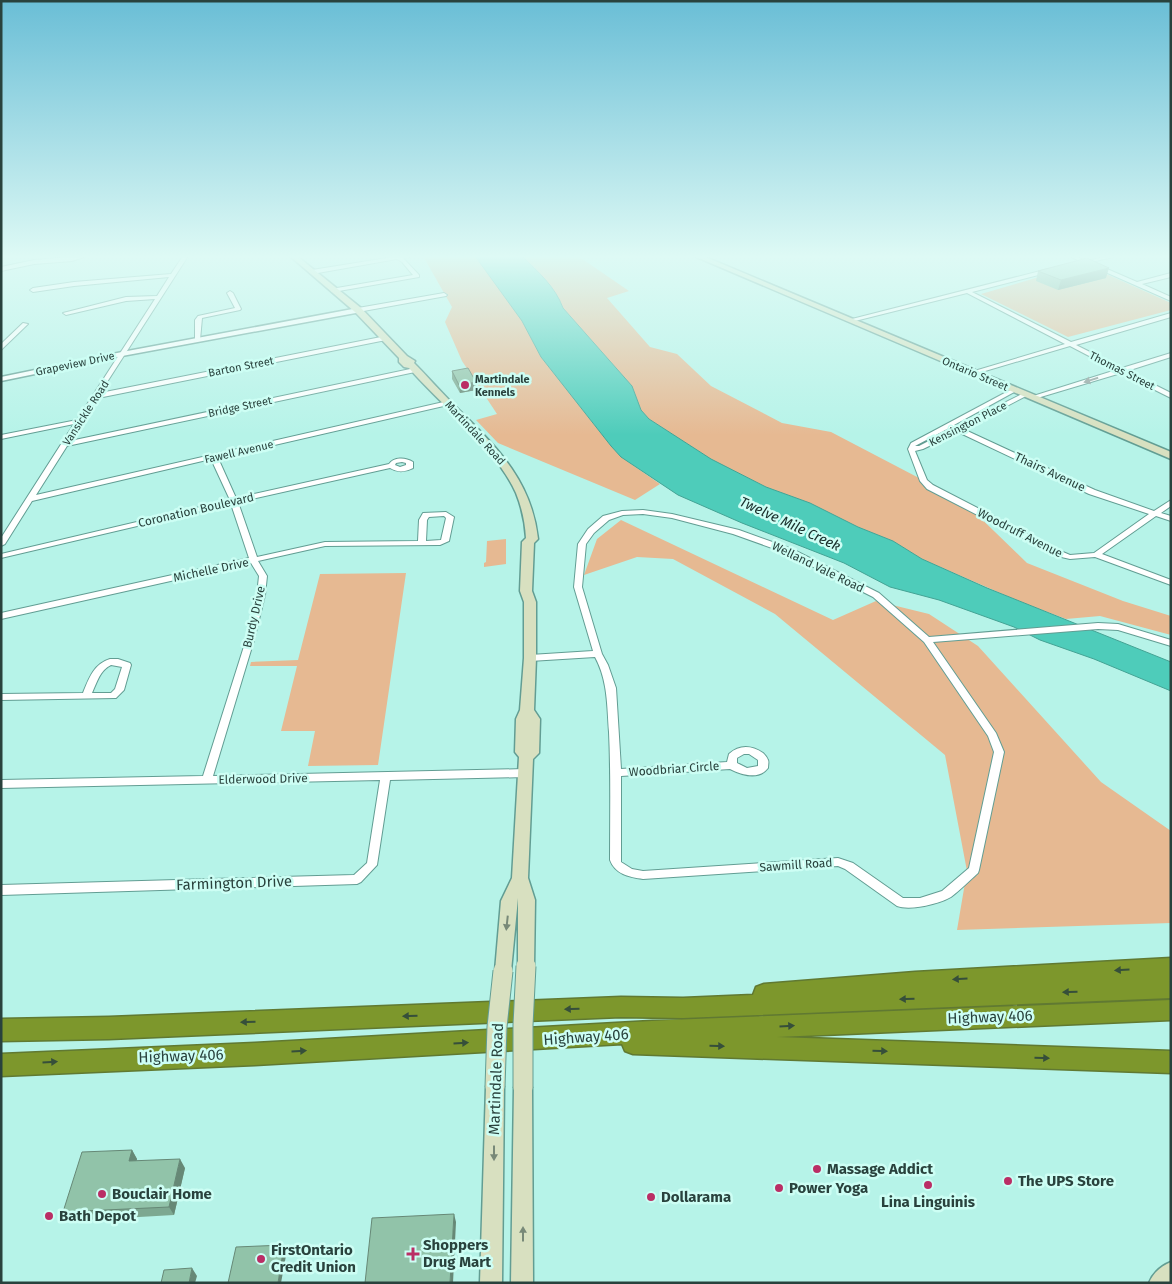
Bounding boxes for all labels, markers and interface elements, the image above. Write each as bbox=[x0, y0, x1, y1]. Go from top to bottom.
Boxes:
street label: Grapeview Drive bbox=[34, 349, 116, 379]
street label: Thomas Street bbox=[1087, 349, 1157, 393]
street label: Barton Street bbox=[207, 354, 275, 380]
street label: Ontario Street bbox=[940, 354, 1010, 394]
place label: Martindale Kennels bbox=[475, 373, 530, 399]
one-way arrow bbox=[1083, 377, 1098, 385]
street label: Vansickle Road bbox=[60, 378, 112, 448]
marker: Martindale Kennels bbox=[459, 379, 471, 391]
street label: Bridge Street bbox=[207, 394, 273, 420]
street label: Martindale Road bbox=[442, 399, 508, 467]
street label: Kensington Place bbox=[927, 399, 1009, 449]
street label: Fawell Avenue bbox=[203, 438, 275, 466]
street label: Thairs Avenue bbox=[1013, 450, 1087, 494]
street label: Coronation Boulevard bbox=[137, 490, 255, 530]
water label: Twelve Mile Creek bbox=[737, 493, 844, 555]
street label: Woodruff Avenue bbox=[975, 506, 1065, 560]
street label: Welland Vale Road bbox=[770, 539, 866, 595]
street label: Michelle Drive bbox=[172, 555, 250, 585]
street label: Burdy Drive bbox=[240, 585, 268, 649]
street label: Woodbriar Circle bbox=[628, 759, 720, 779]
street label: Elderwood Drive bbox=[218, 771, 308, 787]
street label: Sawmill Road bbox=[759, 855, 833, 875]
street label: Farmington Drive bbox=[176, 872, 292, 894]
one-way arrow bbox=[503, 915, 511, 931]
one-way arrow bbox=[1114, 967, 1130, 975]
one-way arrow bbox=[952, 976, 968, 984]
one-way arrow bbox=[1061, 988, 1077, 996]
one-way arrow bbox=[899, 995, 915, 1003]
one-way arrow bbox=[564, 1006, 580, 1014]
street label: Highway 406 bbox=[947, 1007, 1033, 1027]
one-way arrow bbox=[402, 1012, 418, 1020]
one-way arrow bbox=[239, 1019, 255, 1027]
one-way arrow bbox=[779, 1022, 795, 1030]
street label: Martindale Road bbox=[485, 1023, 507, 1135]
street label: Highway 406 bbox=[543, 1025, 629, 1049]
one-way arrow bbox=[454, 1039, 470, 1047]
one-way arrow bbox=[710, 1042, 726, 1050]
street label: Highway 406 bbox=[138, 1046, 224, 1066]
one-way arrow bbox=[291, 1047, 307, 1055]
one-way arrow bbox=[872, 1047, 888, 1055]
one-way arrow bbox=[1034, 1054, 1050, 1062]
one-way arrow bbox=[42, 1058, 58, 1066]
one-way arrow bbox=[490, 1145, 498, 1161]
place label: Massage Addict bbox=[827, 1160, 933, 1178]
marker: Massage Addict bbox=[811, 1163, 823, 1175]
place label: The UPS Store bbox=[1018, 1172, 1114, 1190]
marker: The UPS Store bbox=[1002, 1175, 1014, 1187]
place label: Power Yoga bbox=[789, 1179, 868, 1197]
marker: Lina Linguinis bbox=[922, 1179, 934, 1191]
marker: Power Yoga bbox=[773, 1182, 785, 1194]
place label: Bouclair Home bbox=[112, 1185, 212, 1203]
marker: Bouclair Home bbox=[96, 1188, 108, 1200]
place label: Dollarama bbox=[661, 1188, 731, 1206]
marker: Dollarama bbox=[645, 1191, 657, 1203]
place label: Lina Linguinis bbox=[881, 1193, 975, 1211]
place label: Bath Depot bbox=[59, 1207, 136, 1225]
marker: Bath Depot bbox=[43, 1210, 55, 1222]
one-way arrow bbox=[519, 1226, 527, 1242]
place label: Shoppers Drug Mart bbox=[423, 1236, 491, 1271]
place label: FirstOntario Credit Union bbox=[271, 1241, 356, 1276]
marker: Shoppers Drug Mart bbox=[407, 1248, 419, 1260]
marker: FirstOntario Credit Union bbox=[255, 1253, 267, 1265]

